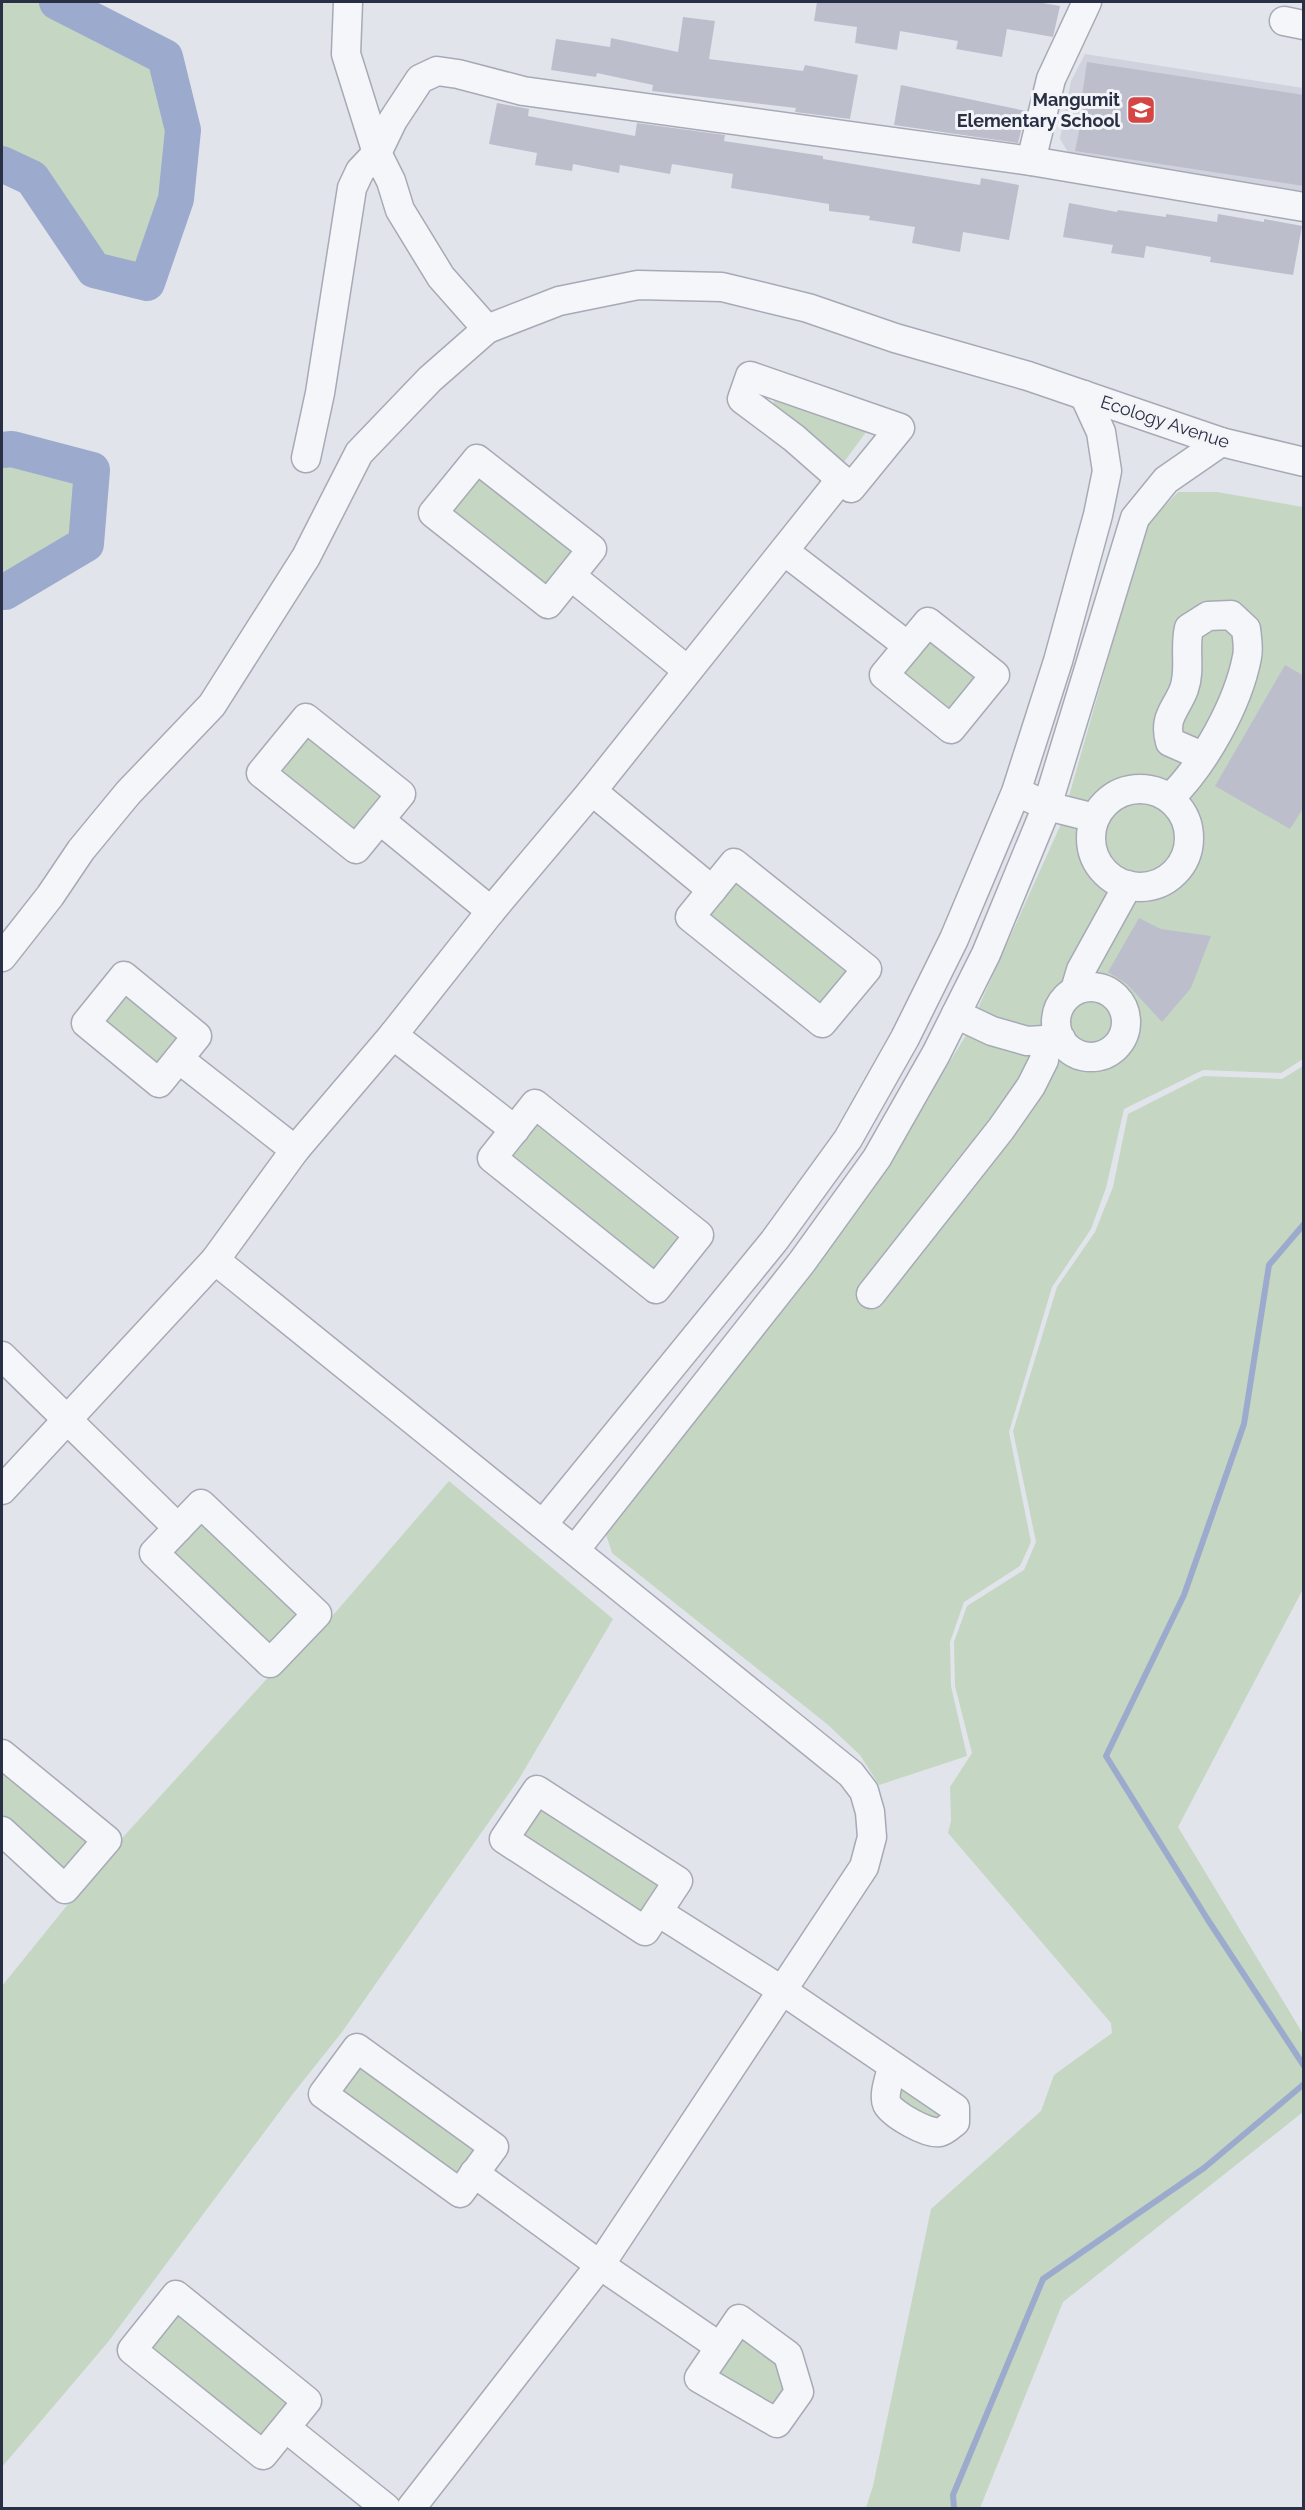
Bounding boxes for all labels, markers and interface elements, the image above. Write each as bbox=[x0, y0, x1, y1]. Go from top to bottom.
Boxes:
place label: Mangumit Elementary School bbox=[957, 89, 1120, 131]
school or university icon: Mangumit Elementary School bbox=[1125, 94, 1157, 126]
street label: Ecology Avenue bbox=[1098, 391, 1233, 452]

